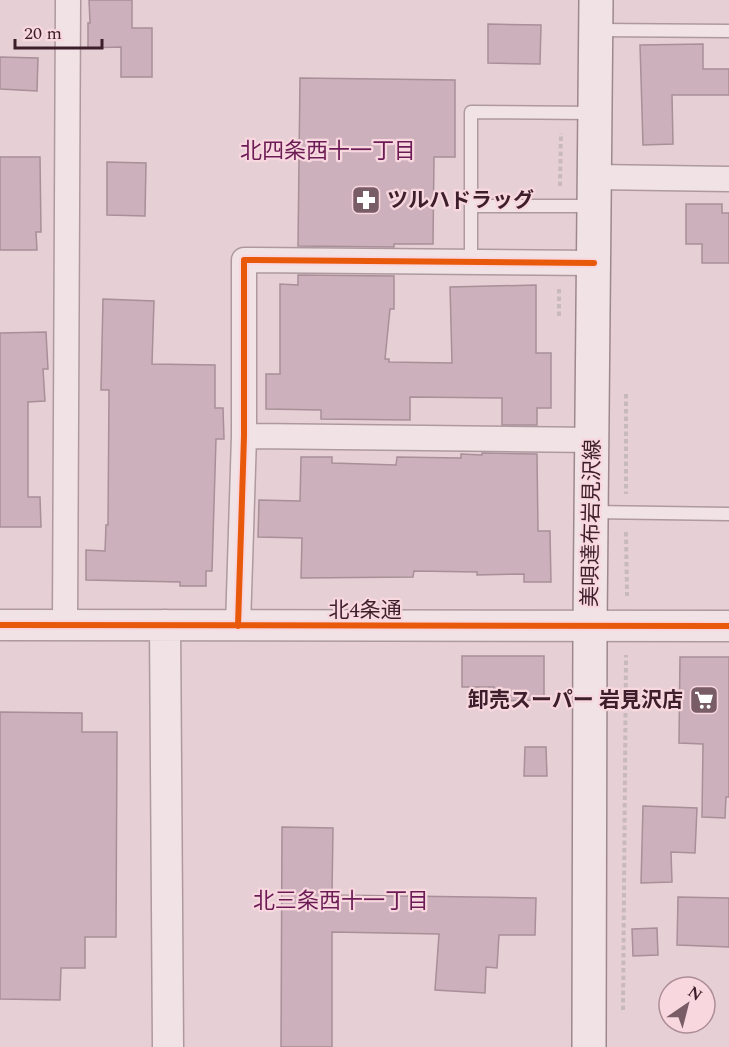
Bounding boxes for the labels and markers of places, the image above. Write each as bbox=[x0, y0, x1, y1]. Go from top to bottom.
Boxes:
pharmacy icon: ツルハドラッグ bbox=[350, 184, 382, 216]
place label: ツルハドラッグ bbox=[387, 185, 534, 217]
supermarket icon: 卸売スーパー 岩見沢店 bbox=[688, 684, 720, 716]
place label: 卸売スーパー 岩見沢店 bbox=[468, 685, 683, 717]

